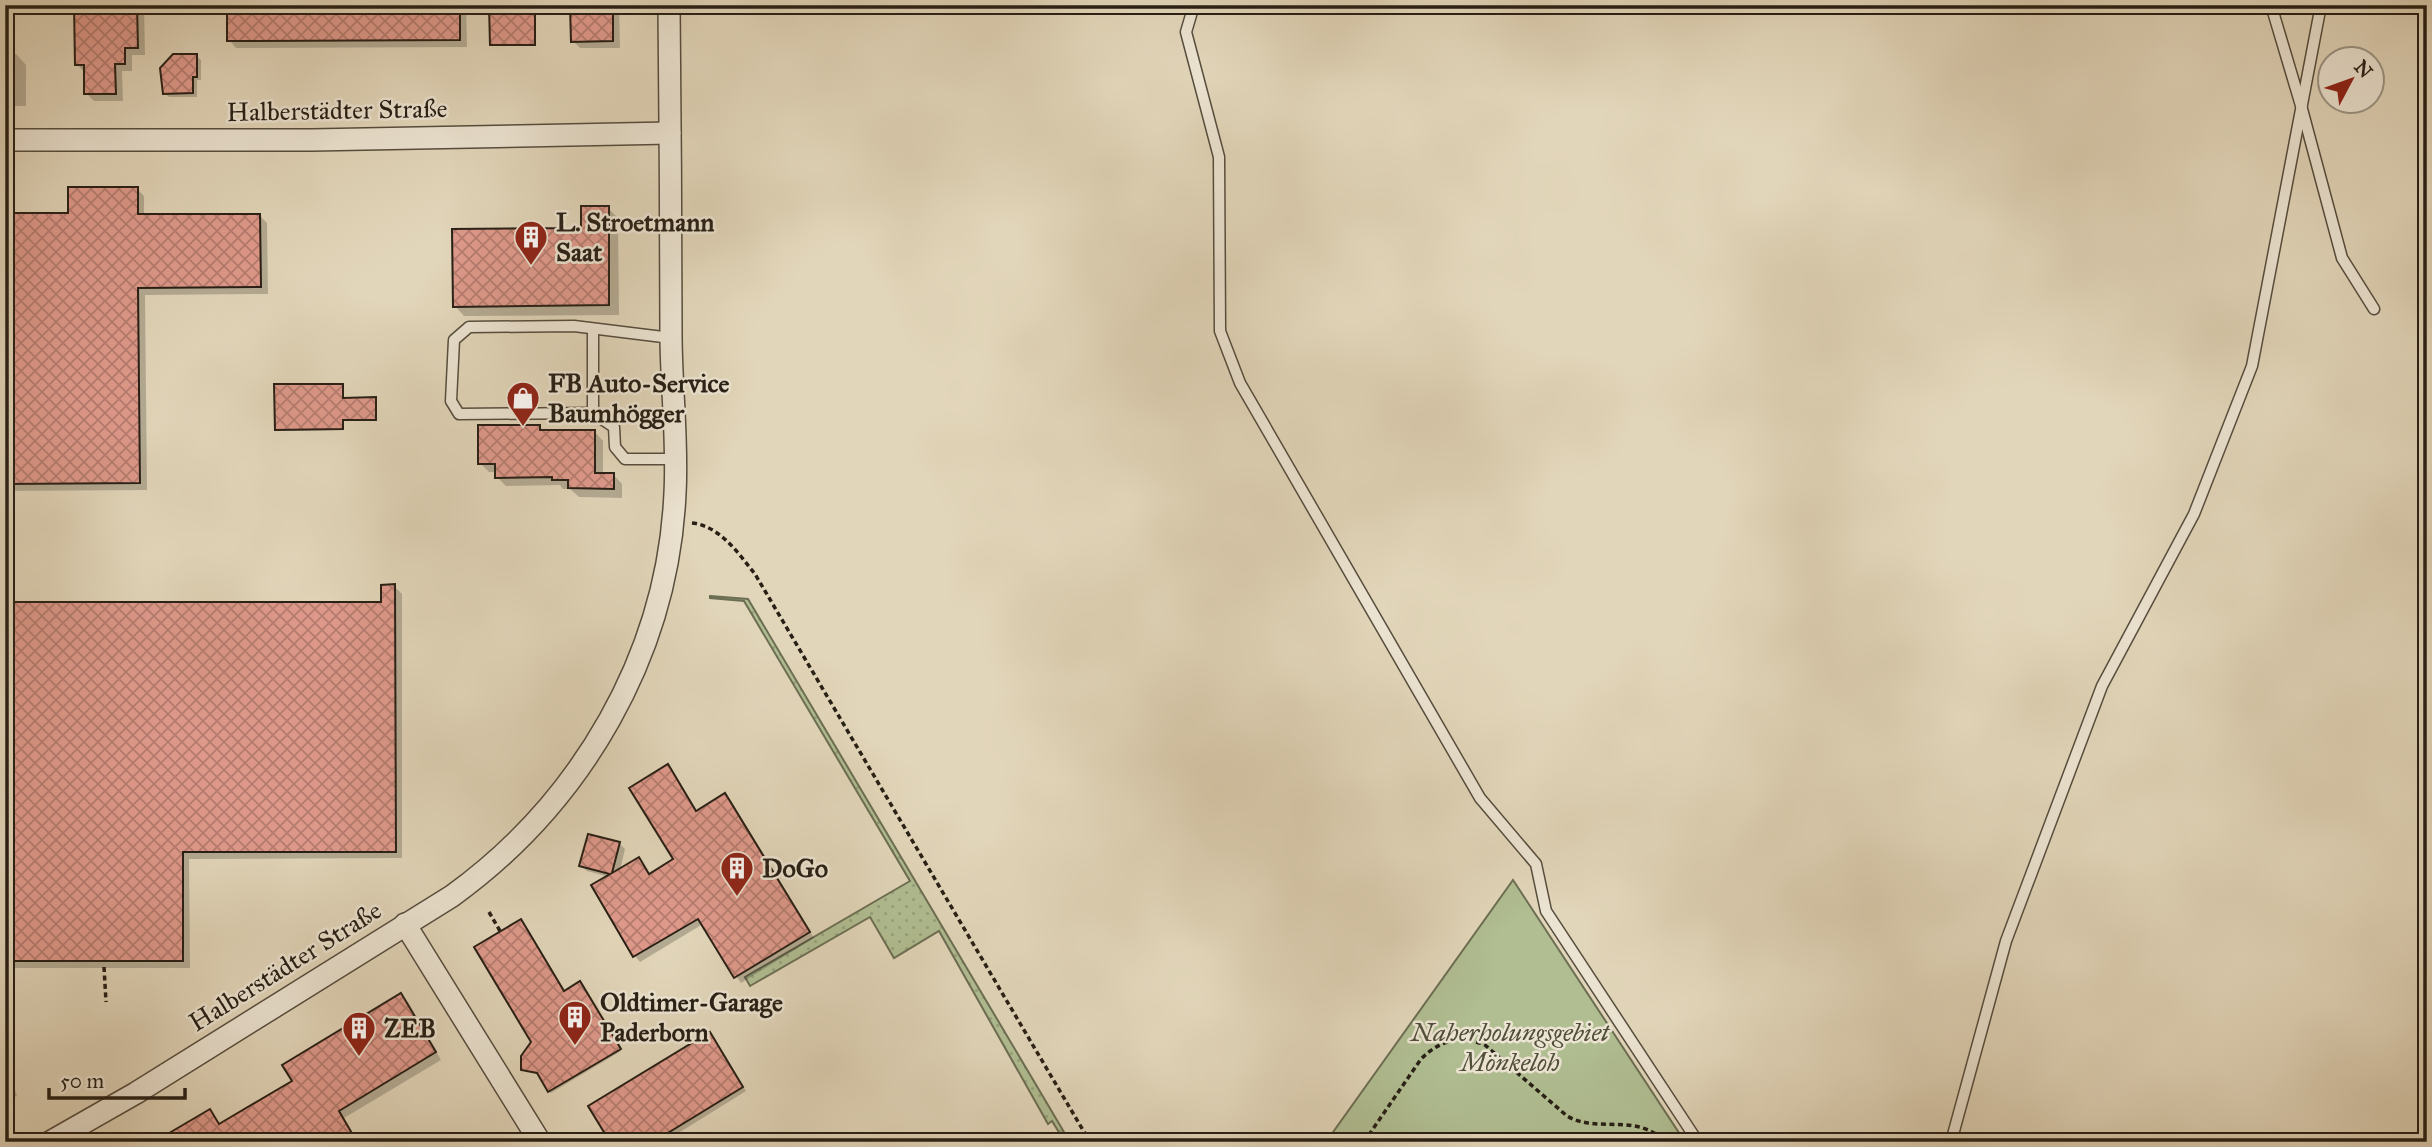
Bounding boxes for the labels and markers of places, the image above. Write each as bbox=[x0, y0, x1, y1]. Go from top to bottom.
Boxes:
place label: L. Stroetmann Saat bbox=[556, 206, 714, 268]
building icon: L. Stroetmann Saat bbox=[512, 218, 550, 267]
place label: FB Auto-Service Baumhögger bbox=[548, 367, 729, 430]
shop icon: FB Auto-Service Baumhögger bbox=[504, 379, 542, 428]
building icon: DoGo bbox=[718, 849, 756, 898]
place label: DoGo bbox=[762, 852, 828, 884]
place label: Oldtimer-Garage Paderborn bbox=[600, 986, 783, 1048]
building icon: Oldtimer-Garage Paderborn bbox=[556, 998, 594, 1047]
building icon: ZEB bbox=[340, 1009, 378, 1058]
place label: ZEB bbox=[384, 1012, 436, 1044]

